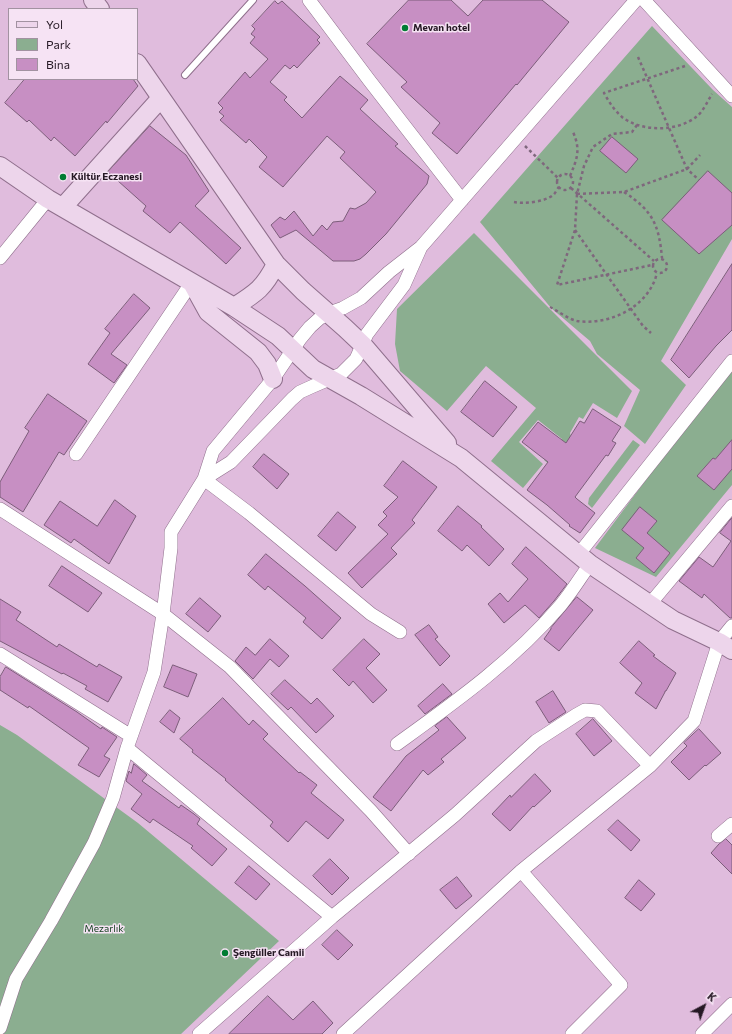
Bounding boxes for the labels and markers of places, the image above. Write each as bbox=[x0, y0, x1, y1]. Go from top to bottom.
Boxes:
place label: Mevan hotel bbox=[413, 22, 470, 34]
marker: Mevan hotel bbox=[400, 23, 410, 33]
place label: Kültür Eczanesi bbox=[71, 171, 142, 183]
marker: Kültür Eczanesi bbox=[58, 172, 68, 182]
place label: Şengüller Camii bbox=[233, 947, 304, 959]
marker: Şengüller Camii bbox=[220, 948, 230, 958]

